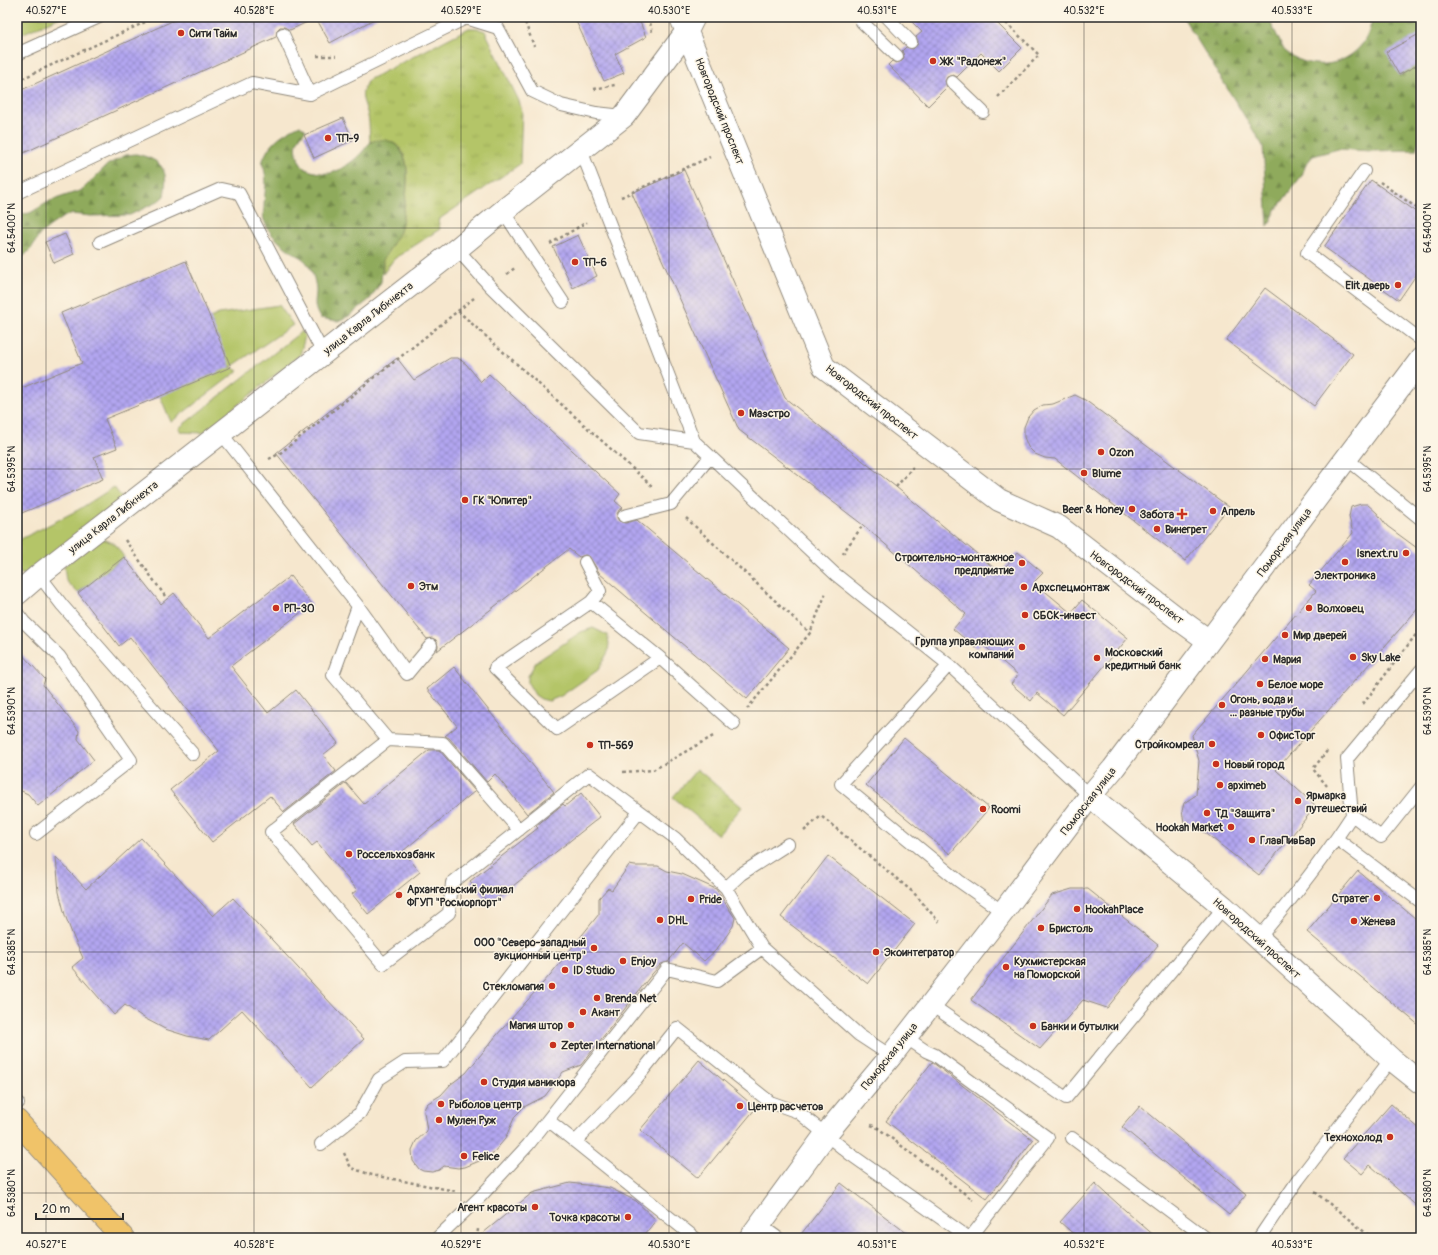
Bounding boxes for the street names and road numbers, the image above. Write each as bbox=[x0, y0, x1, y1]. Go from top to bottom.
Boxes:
street label: Новгородский проспект bbox=[692, 56, 747, 167]
street label: улица Карла Либкнехта bbox=[320, 279, 416, 358]
street label: Новгородский проспект bbox=[823, 362, 921, 443]
street label: улица Карла Либкнехта bbox=[65, 478, 161, 557]
street label: Поморская улица bbox=[1254, 506, 1314, 579]
street label: Новгородский проспект bbox=[1087, 548, 1187, 627]
street label: Поморская улица bbox=[1058, 765, 1119, 838]
street label: Новгородский проспект bbox=[1210, 895, 1304, 982]
street label: Поморская улица bbox=[858, 1020, 920, 1092]

